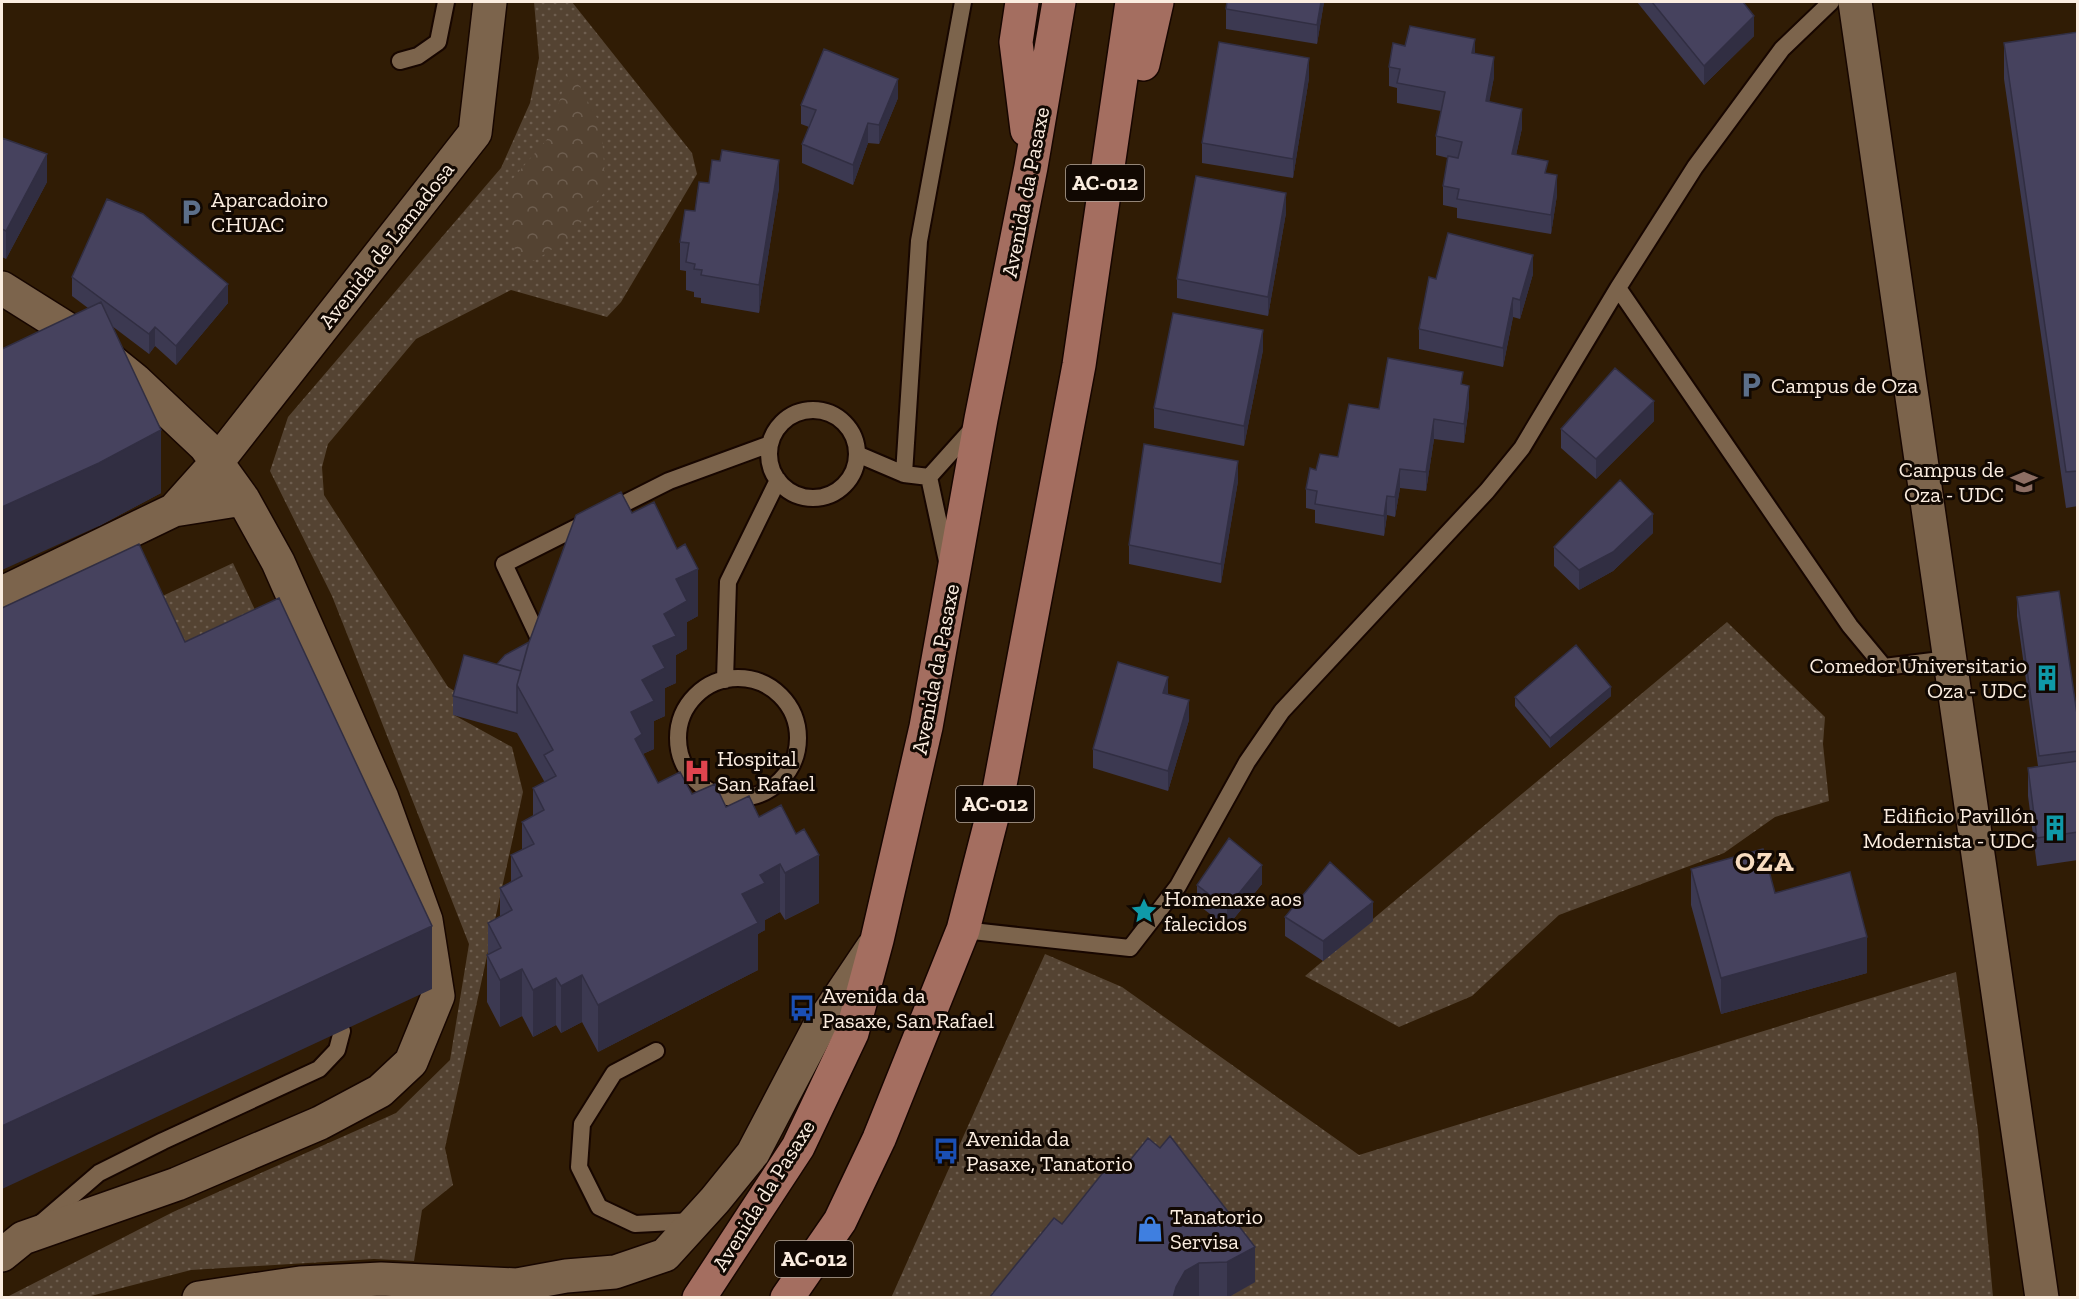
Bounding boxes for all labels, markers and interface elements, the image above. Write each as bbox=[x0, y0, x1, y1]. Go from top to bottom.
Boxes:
street label: Avenida da Pasaxe bbox=[996, 104, 1055, 280]
street label: Avenida de Lamadosa bbox=[313, 156, 460, 334]
road number: AC-012 bbox=[1066, 165, 1144, 201]
place label: Aparcadoiro CHUAC bbox=[211, 186, 328, 238]
parking icon: Aparcadoiro CHUAC bbox=[176, 197, 206, 227]
parking icon: Campus de Oza bbox=[1736, 370, 1766, 400]
place label: Campus de Oza bbox=[1771, 372, 1919, 399]
place label: Campus de Oza - UDC bbox=[1899, 456, 2004, 508]
school or university icon: Campus de Oza - UDC bbox=[2009, 467, 2039, 497]
street label: Avenida da Pasaxe bbox=[906, 581, 965, 757]
place label: Comedor Universitario Oza - UDC bbox=[1810, 652, 2027, 704]
building icon: Comedor Universitario Oza - UDC bbox=[2032, 663, 2062, 693]
place label: Hospital San Rafael bbox=[717, 745, 815, 797]
hospital icon: Hospital San Rafael bbox=[682, 756, 712, 786]
road number: AC-012 bbox=[956, 786, 1034, 822]
place label: Edificio Pavillón Modernista - UDC bbox=[1863, 802, 2035, 854]
building icon: Edificio Pavillón Modernista - UDC bbox=[2040, 813, 2070, 843]
district label: OZA bbox=[1735, 845, 1795, 878]
place label: Homenaxe aos falecidos bbox=[1164, 885, 1302, 937]
place icon: Homenaxe aos falecidos bbox=[1129, 896, 1159, 926]
place label: Avenida da Pasaxe, San Rafael bbox=[822, 982, 994, 1034]
bus stop icon: Avenida da Pasaxe, San Rafael bbox=[787, 993, 817, 1023]
street label: Avenida da Pasaxe bbox=[706, 1115, 821, 1276]
place label: Avenida da Pasaxe, Tanatorio bbox=[966, 1125, 1133, 1177]
bus stop icon: Avenida da Pasaxe, Tanatorio bbox=[931, 1136, 961, 1166]
place label: Tanatorio Servisa bbox=[1170, 1203, 1263, 1255]
shop icon: Tanatorio Servisa bbox=[1135, 1214, 1165, 1244]
road number: AC-012 bbox=[775, 1241, 853, 1277]

